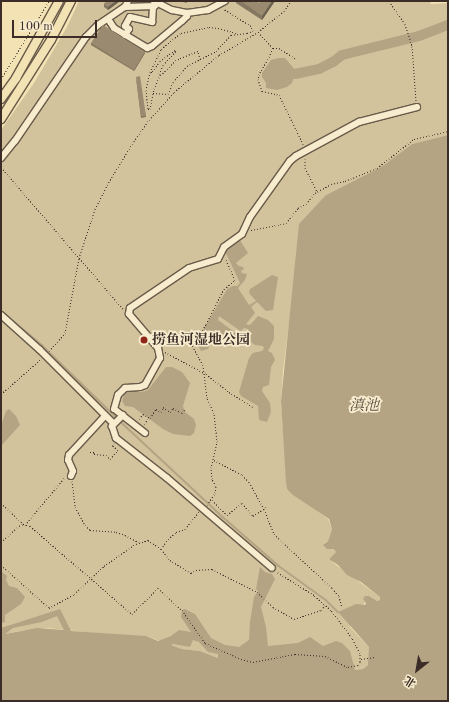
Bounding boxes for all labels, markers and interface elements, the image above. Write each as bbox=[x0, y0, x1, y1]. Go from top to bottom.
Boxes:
scale bar bbox=[14, 12, 99, 38]
text: 100 m bbox=[19, 21, 53, 33]
place label: 捞鱼河湿地公园 bbox=[152, 332, 250, 348]
marker: 捞鱼河湿地公园 bbox=[139, 335, 149, 345]
water label: 滇池 bbox=[349, 398, 379, 416]
north arrow bbox=[397, 650, 437, 690]
text: 北 bbox=[403, 673, 418, 688]

